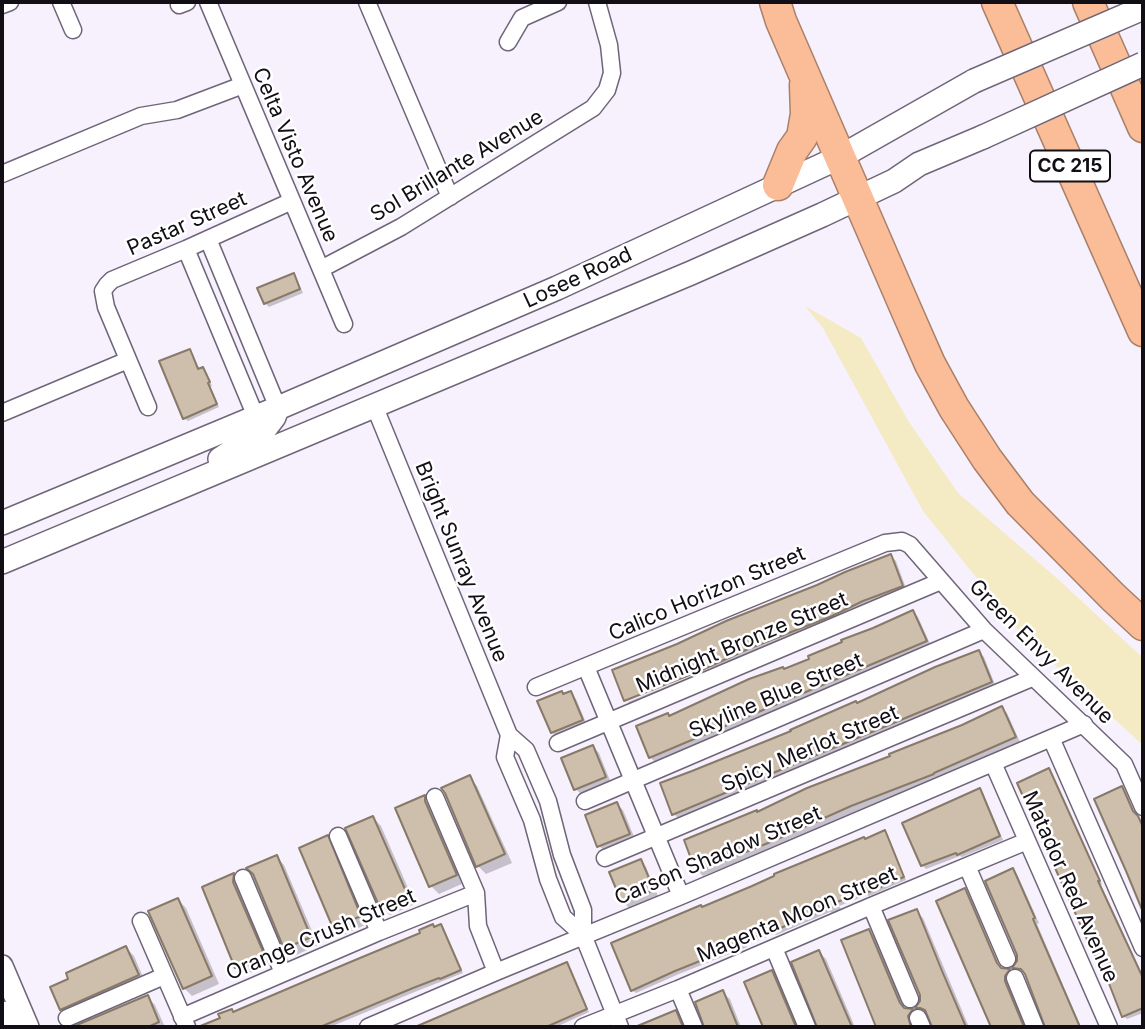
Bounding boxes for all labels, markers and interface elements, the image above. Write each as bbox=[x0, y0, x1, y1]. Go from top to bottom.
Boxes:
street label: Celta Visto Avenue bbox=[247, 64, 343, 246]
street label: Sol Brillante Avenue bbox=[366, 104, 548, 228]
road number: CC 215 bbox=[1030, 150, 1110, 182]
street label: Pastar Street bbox=[123, 186, 251, 262]
street label: Losee Road bbox=[520, 242, 636, 314]
street label: Bright Sunray Avenue bbox=[409, 458, 513, 666]
street label: Calico Horizon Street bbox=[605, 541, 809, 647]
street label: Green Envy Avenue bbox=[963, 574, 1119, 730]
street label: Midnight Bronze Street bbox=[632, 587, 852, 699]
street label: Skyline Blue Street bbox=[685, 648, 867, 744]
street label: Spicy Merlot Street bbox=[718, 700, 902, 798]
street label: Matador Red Avenue bbox=[1016, 787, 1124, 987]
street label: Carson Shadow Street bbox=[611, 801, 825, 911]
street label: Magenta Moon Street bbox=[693, 861, 901, 969]
street label: Orange Crush Street bbox=[222, 884, 420, 986]

